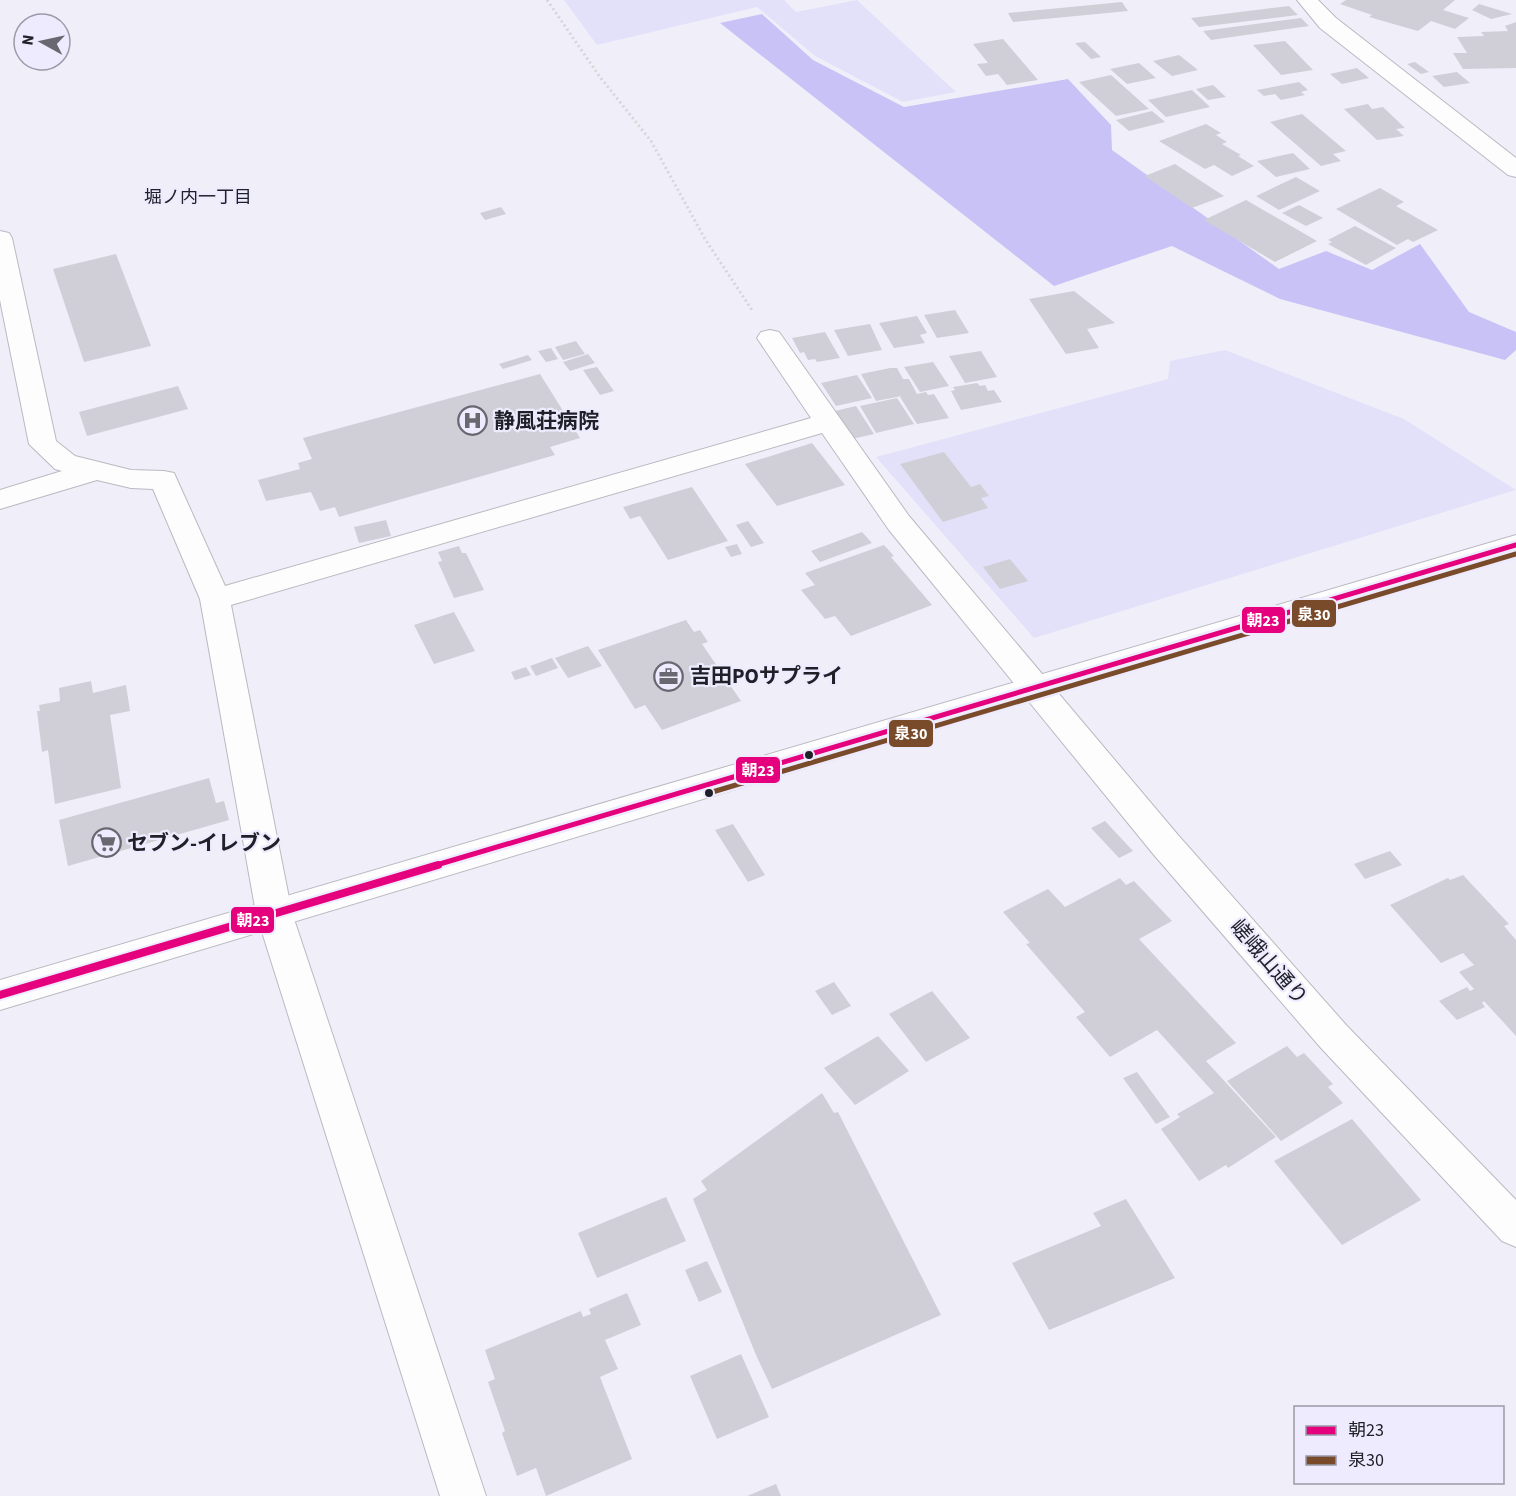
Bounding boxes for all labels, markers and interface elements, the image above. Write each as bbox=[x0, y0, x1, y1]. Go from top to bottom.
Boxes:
north arrow bbox=[12, 12, 72, 72]
text: N bbox=[17, 33, 40, 47]
district label: 堀ノ内一丁目 bbox=[144, 185, 252, 210]
hospital icon: 静風荘病院 bbox=[457, 405, 489, 437]
place label: 静風荘病院 bbox=[494, 406, 599, 436]
line badge: 泉30 bbox=[1291, 599, 1337, 628]
text: 泉30 bbox=[1298, 604, 1330, 626]
line badge: 朝23 bbox=[1241, 606, 1286, 634]
text: 朝23 bbox=[1247, 610, 1279, 632]
office icon: 吉田POサプライ bbox=[653, 660, 685, 692]
place label: 吉田POサプライ bbox=[690, 661, 843, 691]
line badge: 泉30 bbox=[888, 719, 934, 748]
text: 泉30 bbox=[895, 723, 927, 745]
unlabelled marker bbox=[803, 749, 815, 761]
line badge: 朝23 bbox=[735, 756, 781, 784]
text: 朝23 bbox=[742, 760, 774, 782]
unlabelled marker bbox=[703, 787, 715, 799]
supermarket icon: セブン-イレブン bbox=[90, 827, 122, 859]
place label: セブン-イレブン bbox=[127, 828, 281, 858]
line badge: 朝23 bbox=[230, 906, 275, 934]
text: 朝23 bbox=[237, 910, 269, 932]
street label: 嵯峨山通り bbox=[1223, 913, 1315, 1011]
legend bbox=[1294, 1406, 1504, 1484]
text: 朝23 bbox=[1348, 1418, 1384, 1443]
text: 泉30 bbox=[1348, 1448, 1384, 1473]

